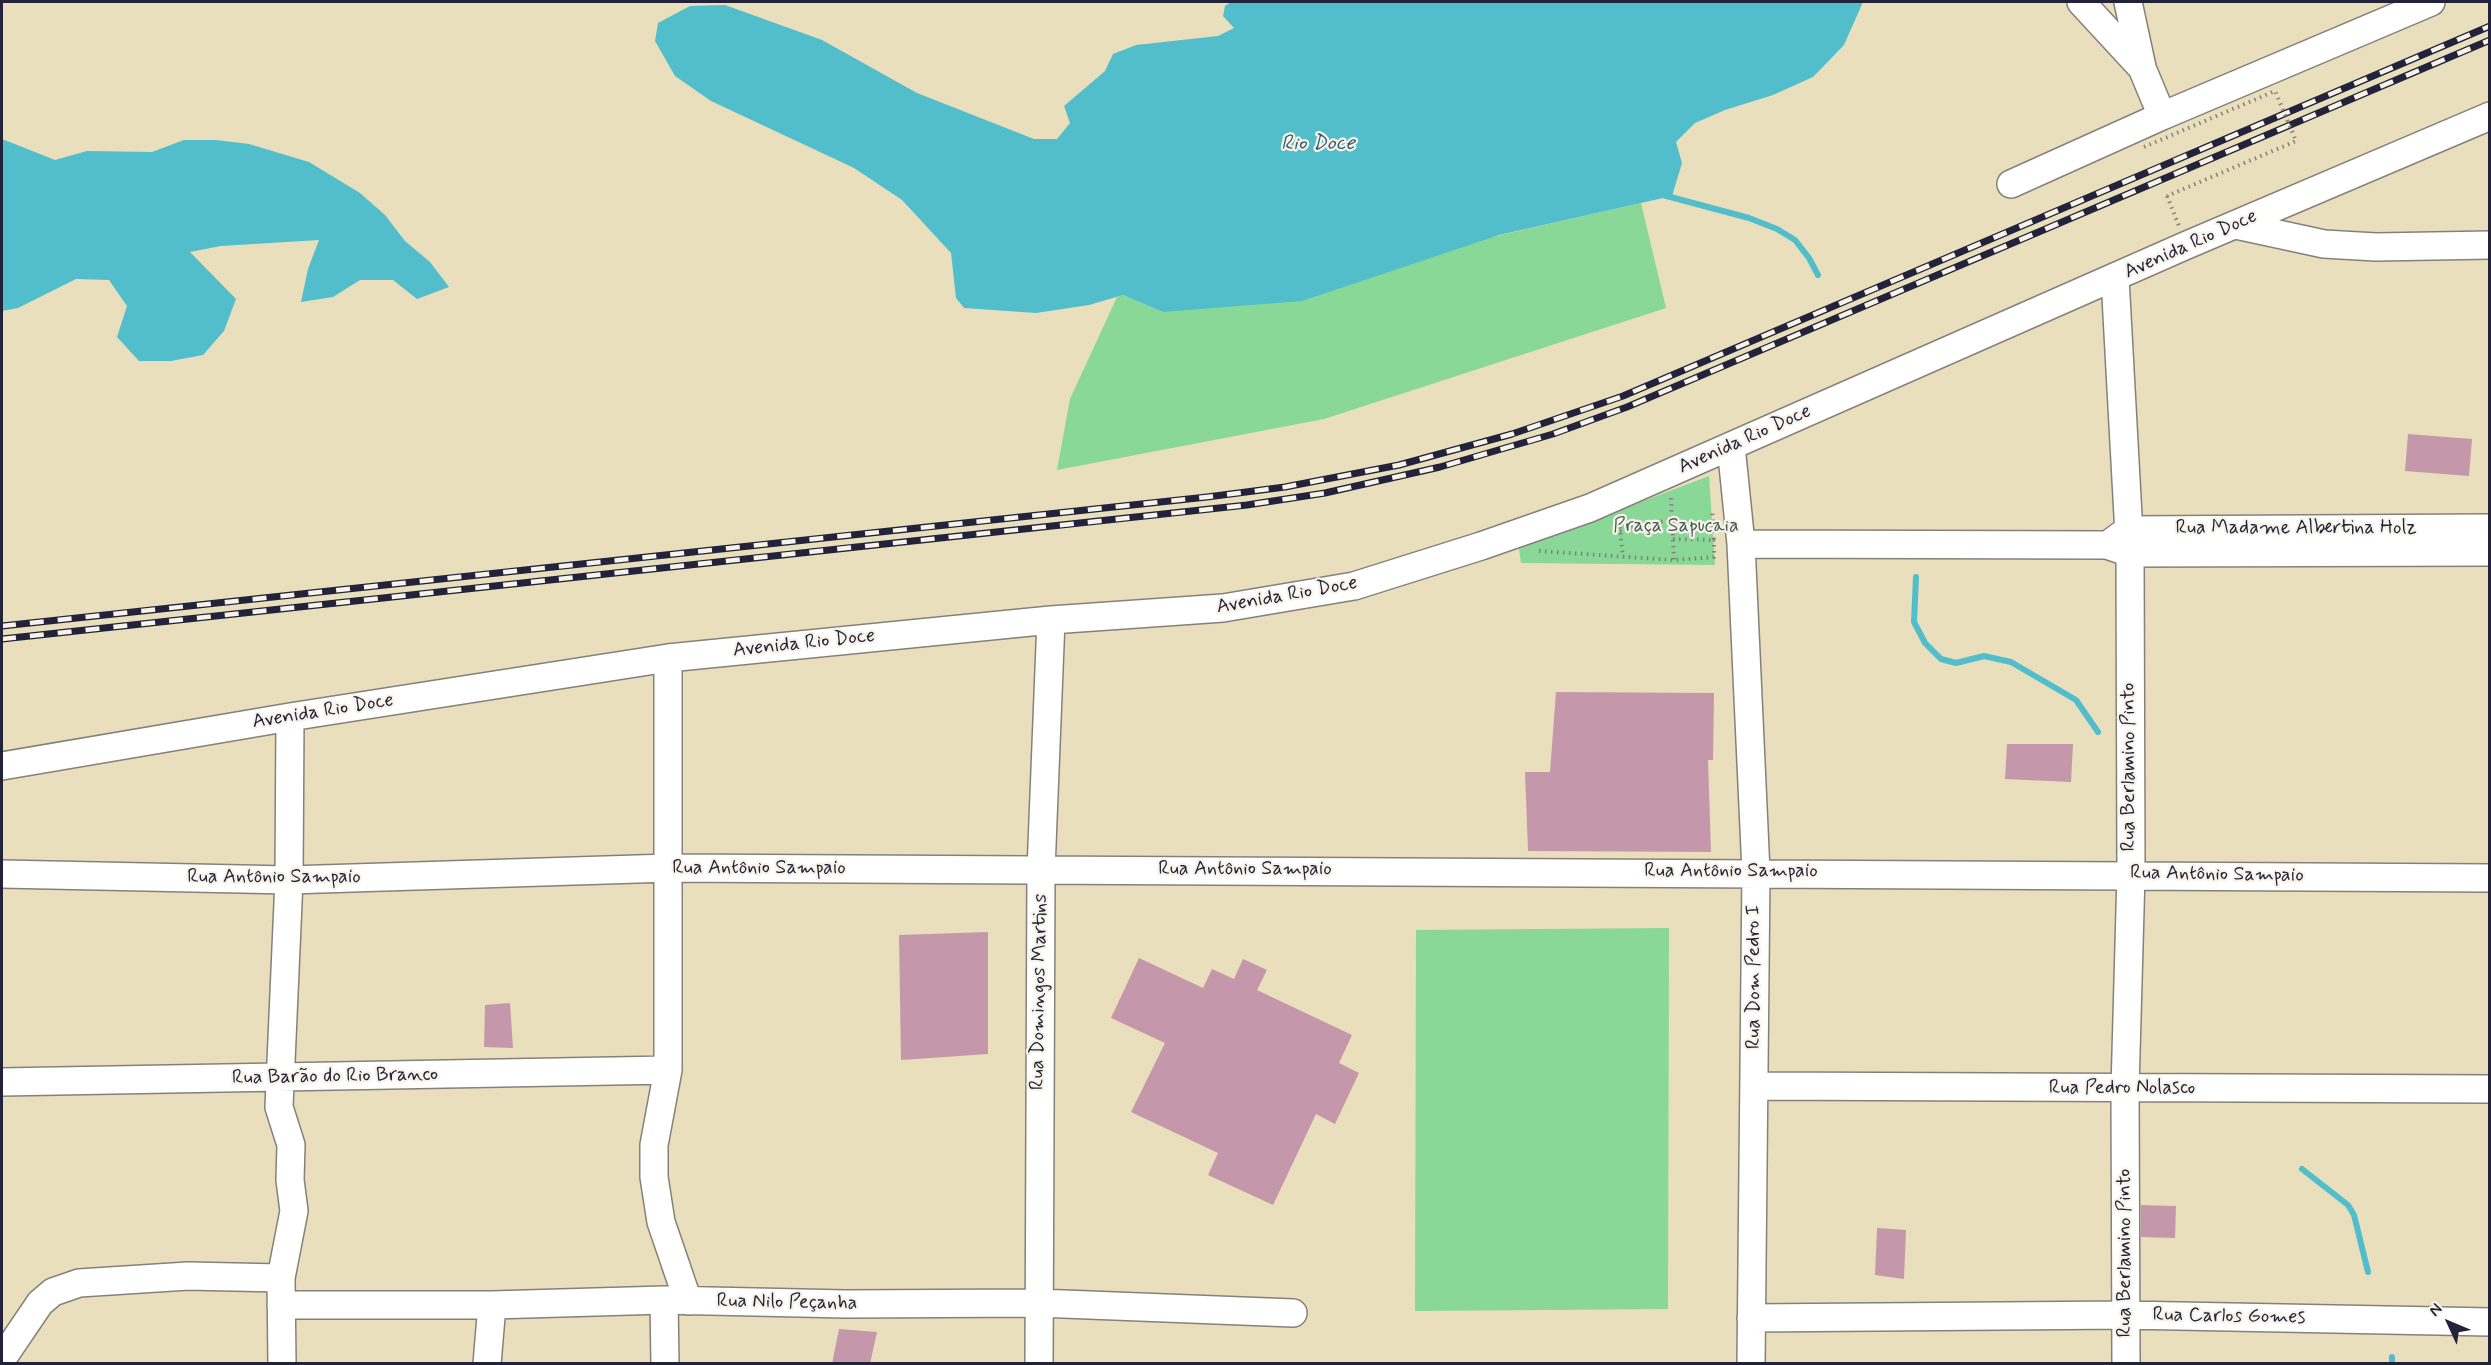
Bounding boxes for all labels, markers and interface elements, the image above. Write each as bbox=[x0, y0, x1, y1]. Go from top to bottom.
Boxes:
water label: Rio Doce bbox=[1281, 132, 1355, 158]
street label: Avenida Rio Doce bbox=[2121, 205, 2261, 285]
street label: Avenida Rio Doce bbox=[1675, 400, 1815, 480]
park label: Praça Sapucaia bbox=[1613, 515, 1739, 539]
street label: Rua Madame Albertina Holz bbox=[2175, 517, 2417, 541]
street label: Avenida Rio Doce bbox=[1215, 572, 1359, 620]
street label: Avenida Rio Doce bbox=[732, 625, 876, 663]
street label: Rua Berlamino Pinto bbox=[2118, 683, 2142, 851]
street label: Avenida Rio Doce bbox=[251, 689, 395, 735]
street label: Rua Antônio Sampaio bbox=[672, 857, 846, 881]
street label: Rua Antônio Sampaio bbox=[1158, 858, 1332, 882]
street label: Rua Antônio Sampaio bbox=[1644, 860, 1818, 884]
street label: Rua Antônio Sampaio bbox=[2130, 861, 2304, 889]
street label: Rua Antônio Sampaio bbox=[187, 866, 361, 890]
street label: Rua Domingos Martins bbox=[1026, 894, 1054, 1090]
street label: Rua Dom Pedro I bbox=[1743, 905, 1767, 1049]
street label: Rua Barão do Rio Branco bbox=[232, 1063, 438, 1091]
street label: Rua Pedro Nolasco bbox=[2049, 1077, 2195, 1101]
street label: Rua Berlamino Pinto bbox=[2114, 1169, 2138, 1337]
street label: Rua Nilo Peçanha bbox=[716, 1290, 858, 1316]
north arrow bbox=[2419, 1293, 2479, 1353]
text: N bbox=[2424, 1299, 2447, 1321]
street label: Rua Carlos Gomes bbox=[2152, 1304, 2306, 1330]

